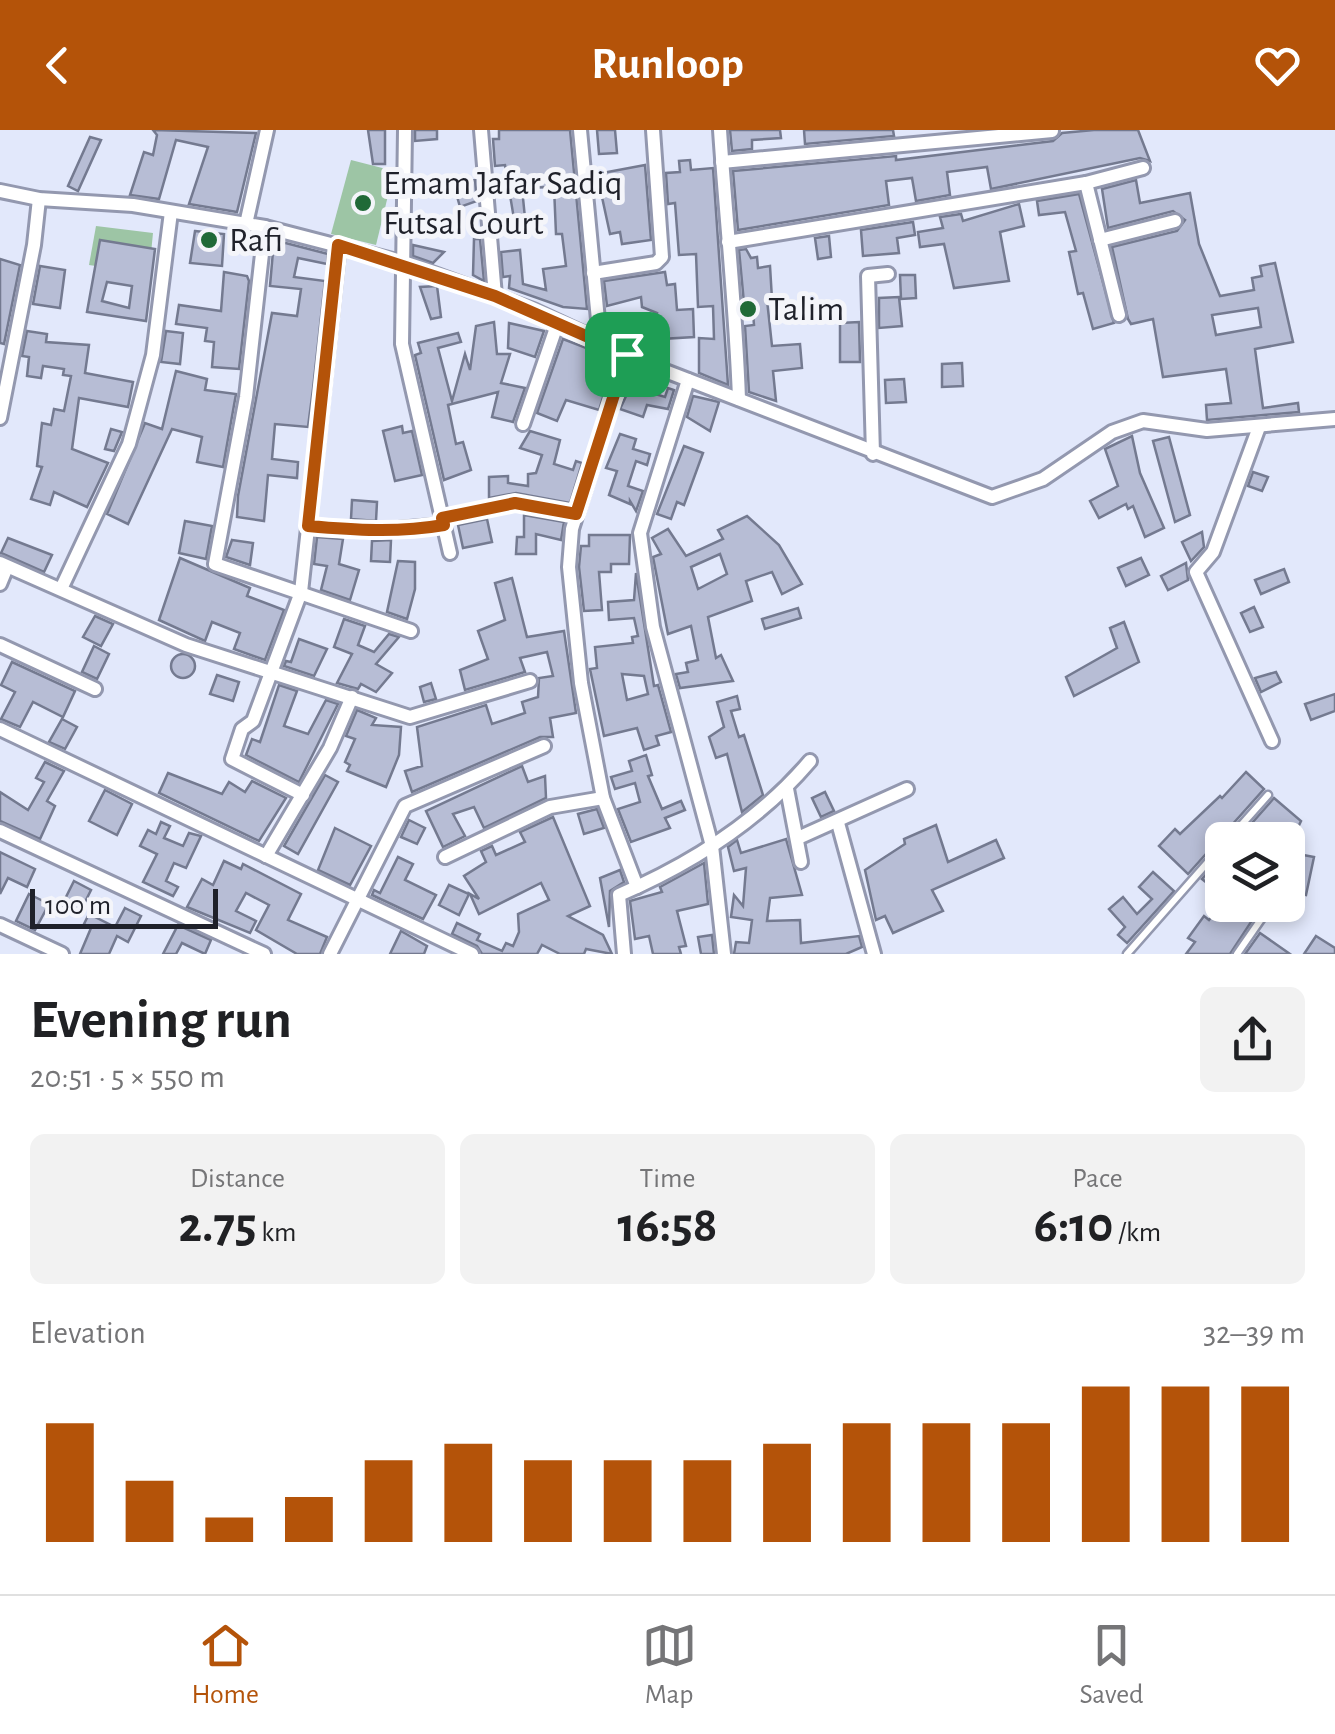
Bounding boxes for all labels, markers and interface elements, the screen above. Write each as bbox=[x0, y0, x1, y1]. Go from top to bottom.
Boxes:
icon: back bbox=[30, 38, 85, 93]
icon: heart bbox=[1250, 38, 1305, 93]
text: Runloop bbox=[591, 42, 744, 87]
place label: Emam Jafar Sadiq Futsal Court bbox=[383, 166, 623, 241]
marker: Emam Jafar Sadiq Futsal Court bbox=[352, 192, 374, 214]
place label: Rafi bbox=[229, 223, 283, 258]
marker: Rafi bbox=[198, 229, 220, 251]
place label: Talim bbox=[768, 292, 844, 327]
marker: Talim bbox=[737, 298, 759, 320]
pin bbox=[585, 312, 670, 397]
icon: arrive bbox=[600, 327, 655, 382]
map controls bbox=[1205, 822, 1305, 922]
button: layers bbox=[1205, 822, 1305, 922]
scale bar bbox=[30, 884, 218, 928]
text: 100 m bbox=[45, 892, 111, 920]
button: share bbox=[1200, 987, 1305, 1092]
text: Evening run bbox=[30, 993, 292, 1048]
text: 20:51 · 5 × 550 m bbox=[30, 1061, 225, 1093]
text: Distance bbox=[190, 1165, 285, 1193]
text: Time bbox=[640, 1165, 695, 1193]
text: Pace bbox=[1072, 1165, 1123, 1193]
text: 2.75 bbox=[179, 1201, 257, 1251]
text: 16:58 bbox=[618, 1201, 717, 1251]
text: 6:10 bbox=[1034, 1201, 1113, 1251]
text: km bbox=[257, 1219, 297, 1247]
text: /km bbox=[1113, 1219, 1161, 1247]
text: Elevation bbox=[30, 1317, 146, 1349]
text: 32–39 m bbox=[1203, 1317, 1305, 1349]
tab: Home bbox=[191, 1618, 259, 1712]
tab: Map bbox=[642, 1618, 697, 1712]
tab: Saved bbox=[1079, 1618, 1144, 1712]

